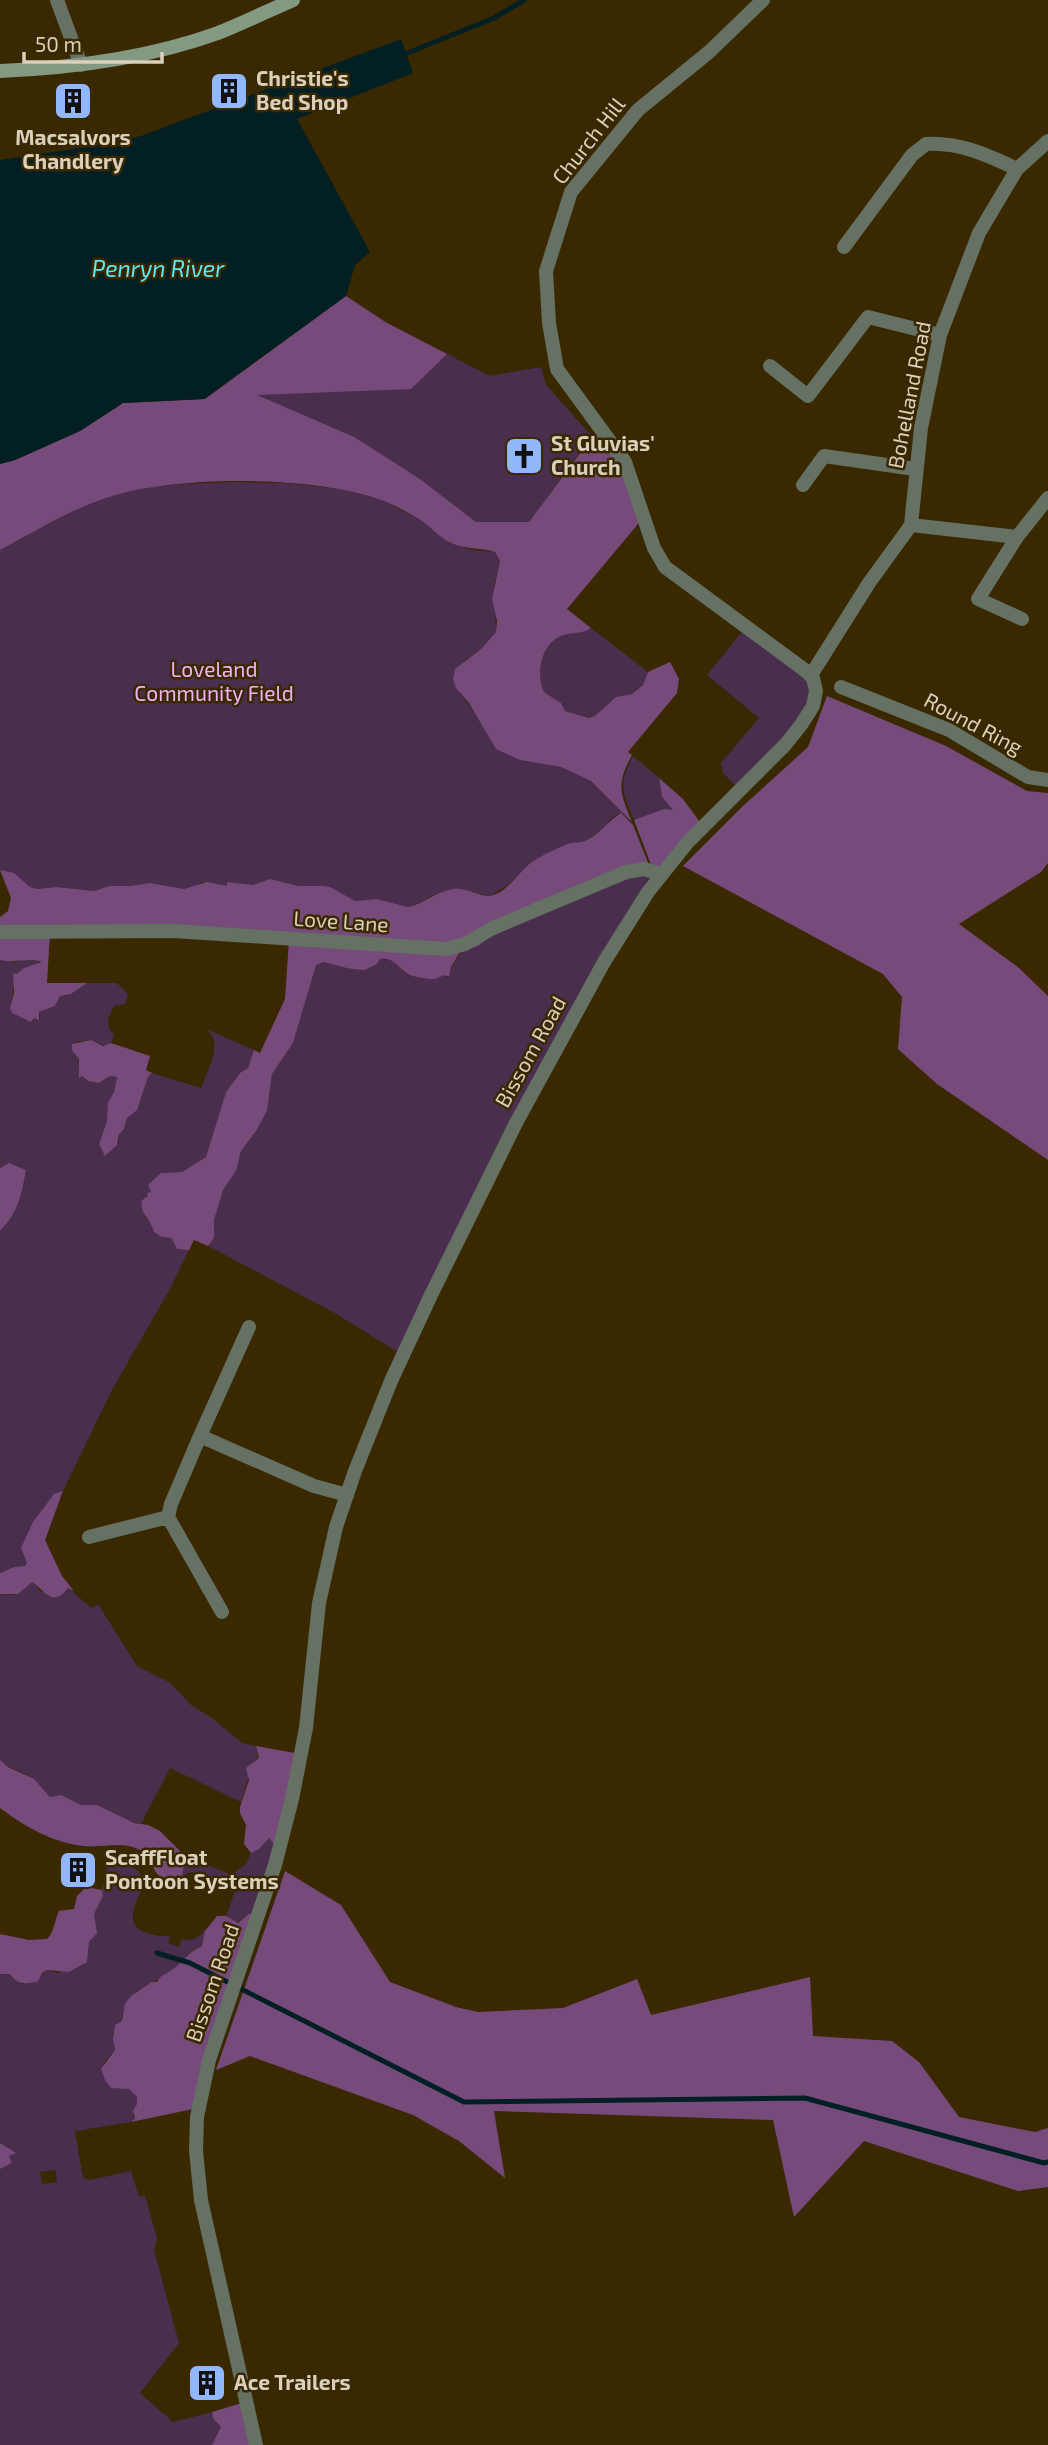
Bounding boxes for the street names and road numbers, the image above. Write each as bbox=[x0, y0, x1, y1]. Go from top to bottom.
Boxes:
street label: Church Hill bbox=[546, 91, 630, 188]
street label: Bohelland Road bbox=[882, 319, 935, 471]
street label: Round Ring bbox=[920, 686, 1027, 759]
street label: Love Lane bbox=[293, 905, 390, 936]
street label: Bissom Road bbox=[489, 991, 570, 1111]
street label: Bissom Road bbox=[180, 1920, 243, 2045]

